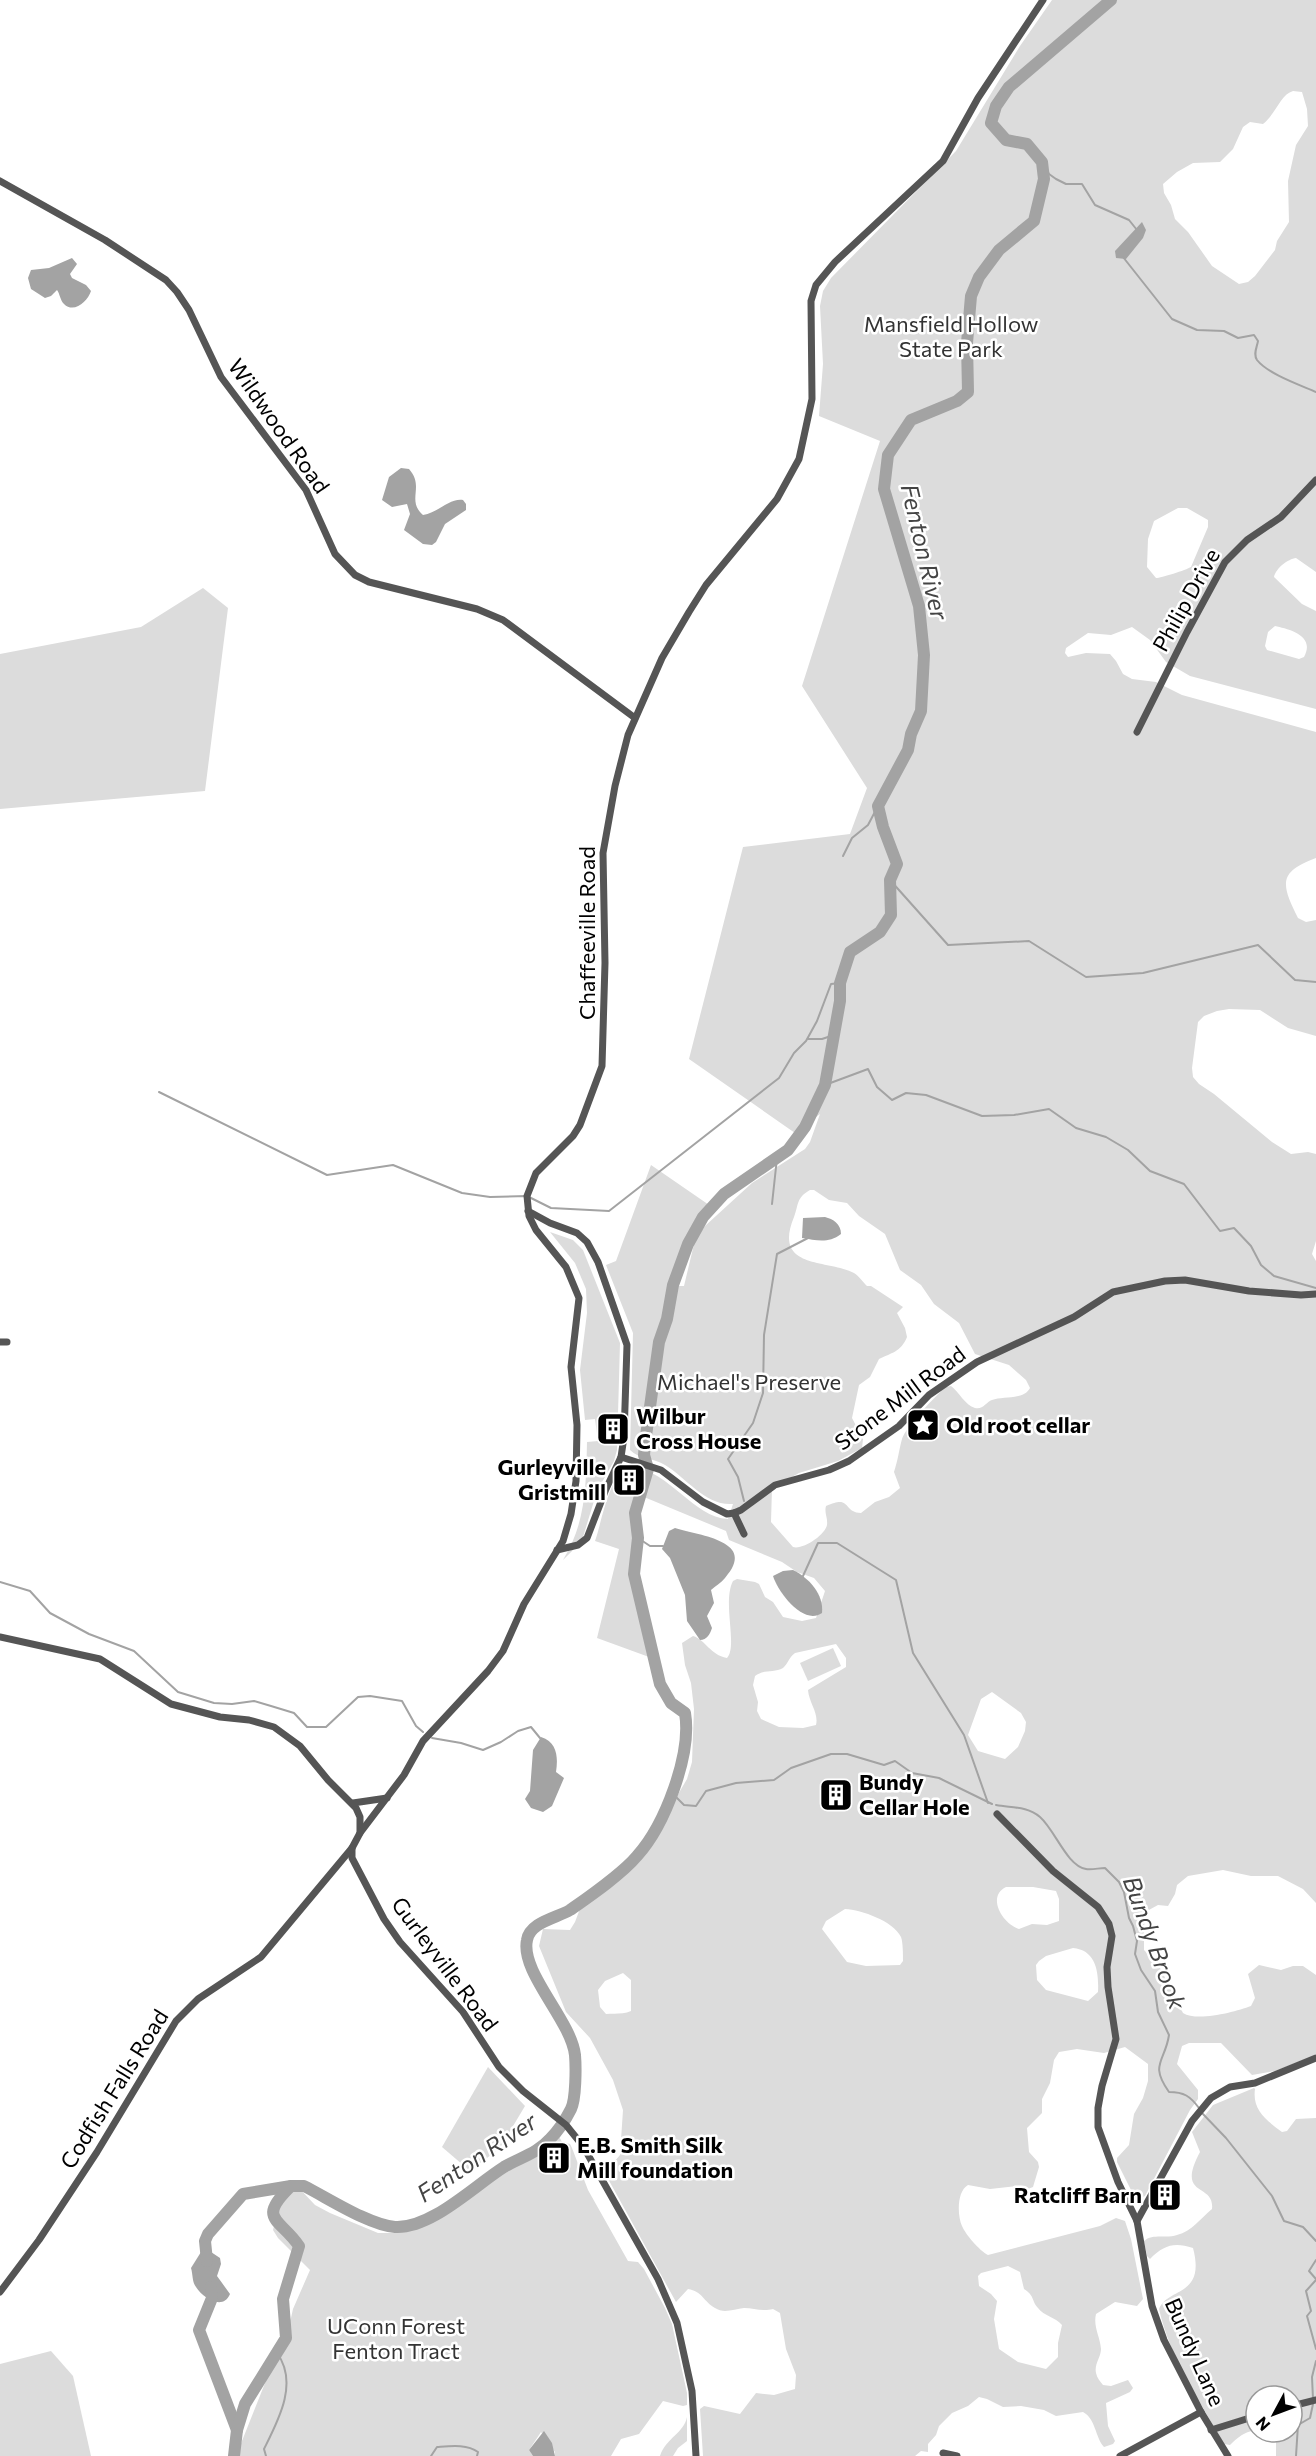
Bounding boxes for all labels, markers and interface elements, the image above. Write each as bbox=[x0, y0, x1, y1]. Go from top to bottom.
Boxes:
park label: Mansfield Hollow State Park bbox=[864, 310, 1039, 362]
street label: Wildwood Road bbox=[223, 353, 336, 498]
water label: Fenton River bbox=[896, 481, 955, 624]
street label: Philip Drive bbox=[1146, 543, 1225, 656]
street label: Chaffeeville Road bbox=[573, 846, 600, 1020]
street label: Stone Mill Road bbox=[829, 1340, 970, 1456]
park label: Michael's Preserve bbox=[657, 1368, 841, 1395]
place label: Wilbur Cross House bbox=[636, 1402, 761, 1454]
place icon: Old root cellar bbox=[905, 1407, 941, 1443]
building icon: Wilbur Cross House bbox=[595, 1411, 631, 1447]
place label: Old root cellar bbox=[946, 1411, 1090, 1438]
place label: Gurleyville Gristmill bbox=[497, 1453, 606, 1505]
building icon: Gurleyville Gristmill bbox=[611, 1462, 647, 1498]
place label: Bundy Cellar Hole bbox=[859, 1768, 970, 1820]
building icon: Bundy Cellar Hole bbox=[818, 1777, 854, 1813]
water label: Bundy Brook bbox=[1118, 1872, 1193, 2014]
street label: Gurleyville Road bbox=[386, 1891, 505, 2036]
street label: Codfish Falls Road bbox=[54, 2004, 173, 2173]
water label: Fenton River bbox=[411, 2105, 543, 2208]
place label: E.B. Smith Silk Mill foundation bbox=[577, 2131, 733, 2183]
building icon: E.B. Smith Silk Mill foundation bbox=[536, 2140, 572, 2176]
building icon: Ratcliff Barn bbox=[1147, 2177, 1183, 2213]
place label: Ratcliff Barn bbox=[1014, 2181, 1142, 2208]
street label: Bundy Lane bbox=[1160, 2293, 1231, 2410]
park label: UConn Forest Fenton Tract bbox=[327, 2312, 465, 2364]
north arrow bbox=[1244, 2384, 1304, 2444]
text: N bbox=[1251, 2413, 1273, 2435]

